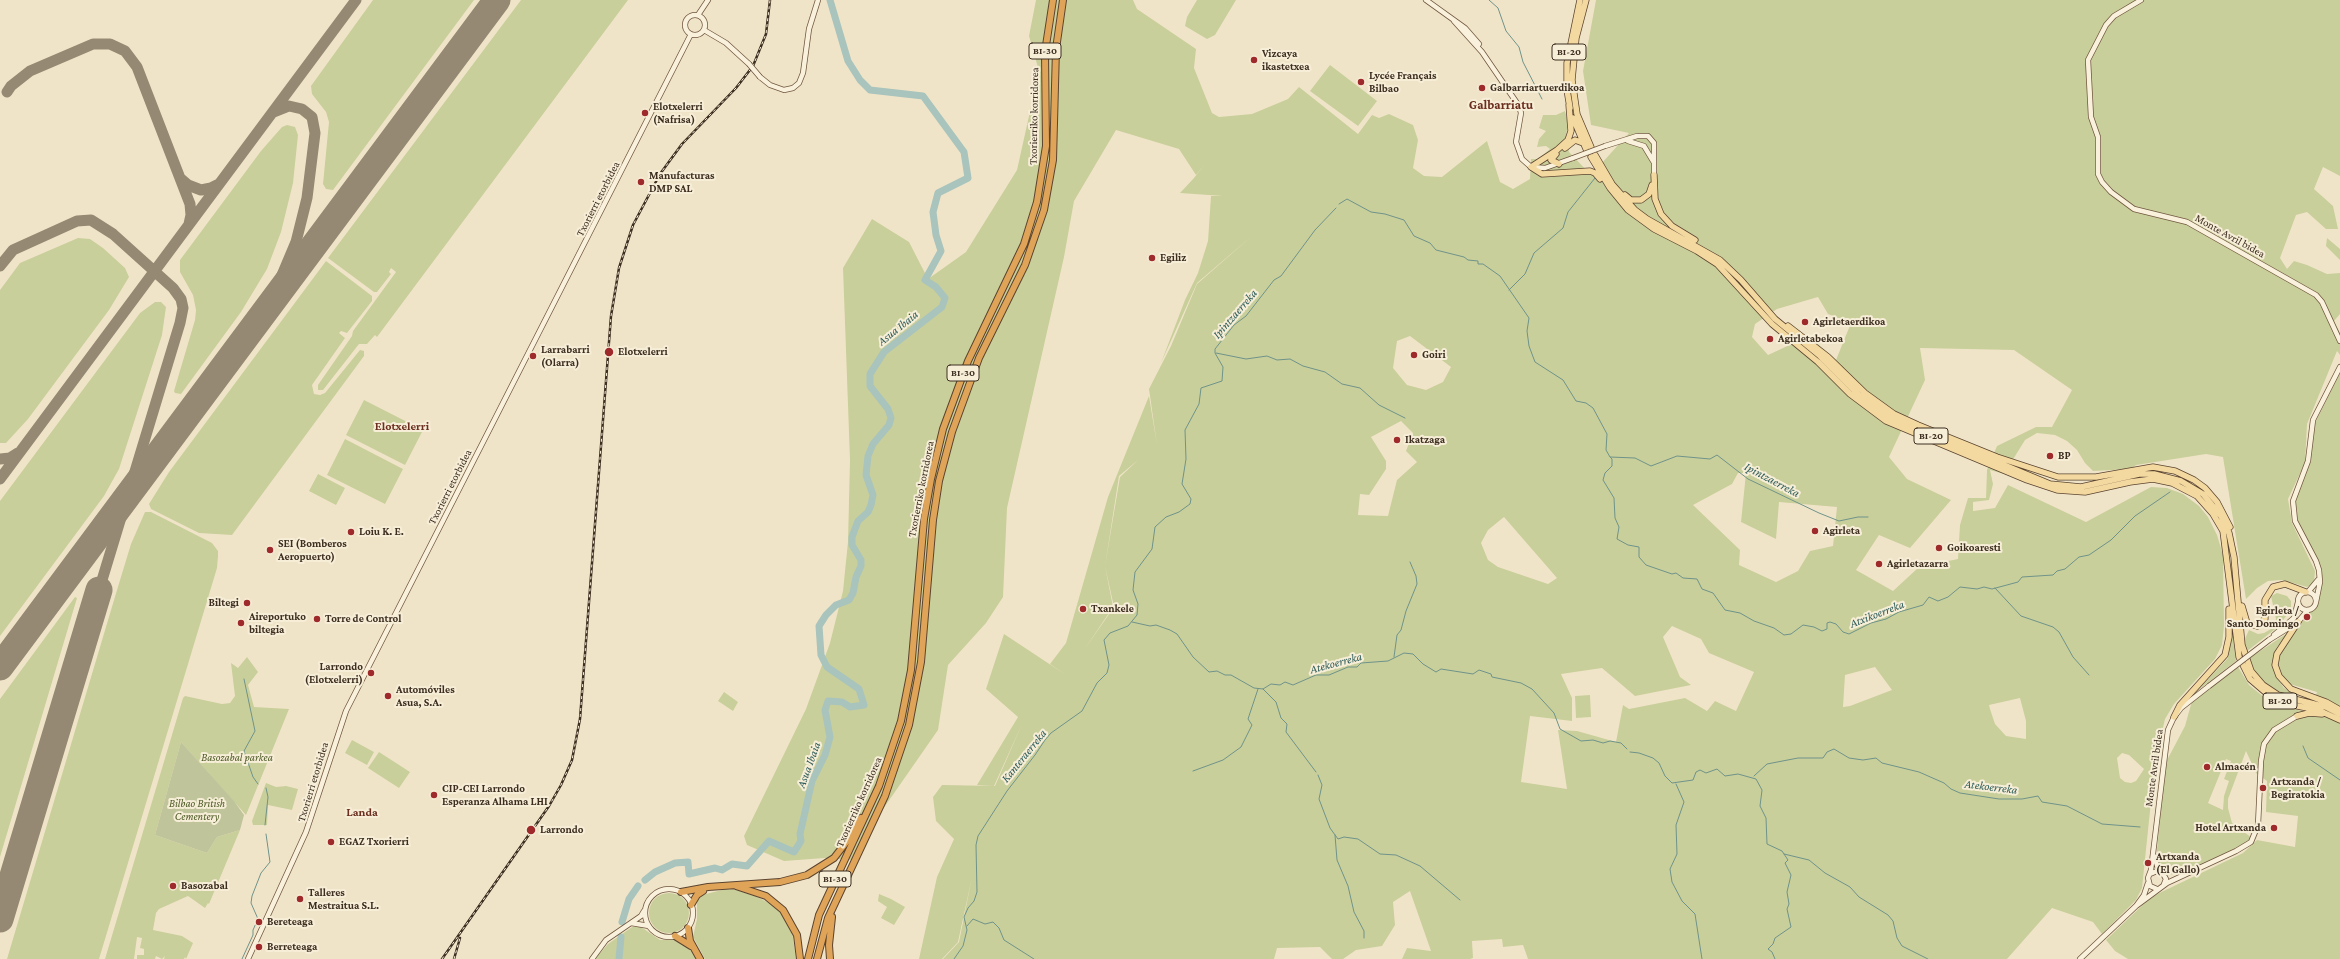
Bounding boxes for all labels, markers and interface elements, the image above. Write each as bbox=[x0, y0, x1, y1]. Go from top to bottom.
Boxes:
road number: BI-30 bbox=[1029, 43, 1061, 59]
road number: BI-20 bbox=[1552, 44, 1586, 60]
place label: Vizcaya ikastetxea bbox=[1262, 47, 1310, 73]
marker: Vizcaya ikastetxea bbox=[1249, 55, 1259, 65]
street label: Txorierriko korridorea bbox=[1027, 67, 1041, 165]
place label: Lycée Français Bilbao bbox=[1369, 69, 1436, 95]
marker: Lycée Français Bilbao bbox=[1356, 77, 1366, 87]
place label: Galbarriartuerdikoa bbox=[1490, 81, 1584, 95]
marker: Galbarriartuerdikoa bbox=[1477, 83, 1487, 93]
district label: Galbarriatu bbox=[1469, 97, 1533, 113]
place label: Elotxelerri (Nafrisa) bbox=[653, 100, 703, 126]
marker: Elotxelerri (Nafrisa) bbox=[640, 108, 650, 118]
street label: Txorierri etorbidea bbox=[573, 159, 623, 239]
place label: Manufacturas DMP SAL bbox=[649, 169, 715, 195]
marker: Manufacturas DMP SAL bbox=[636, 177, 646, 187]
street label: Monte Avril bidea bbox=[2193, 211, 2267, 261]
place label: Egiliz bbox=[1160, 251, 1186, 265]
marker: Egiliz bbox=[1147, 253, 1157, 263]
water label: Ipintzaerreka bbox=[1210, 286, 1260, 342]
water label: Asua Ibaia bbox=[875, 307, 921, 349]
place label: Agirletaerdikoa bbox=[1813, 315, 1885, 329]
marker: Agirletaerdikoa bbox=[1800, 317, 1810, 327]
place label: Agirletabekoa bbox=[1778, 332, 1843, 346]
marker: Agirletabekoa bbox=[1765, 334, 1775, 344]
place label: Larrabarri (Olarra) bbox=[541, 343, 590, 369]
place label: Elotxelerri bbox=[618, 345, 668, 359]
marker: Elotxelerri bbox=[603, 346, 615, 358]
place label: Goiri bbox=[1422, 348, 1446, 362]
marker: Goiri bbox=[1409, 350, 1419, 360]
marker: Larrabarri (Olarra) bbox=[528, 351, 538, 361]
road number: BI-30 bbox=[947, 365, 979, 381]
district label: Elotxelerri bbox=[375, 419, 429, 433]
road number: BI-20 bbox=[1914, 428, 1948, 444]
place label: Ikatzaga bbox=[1405, 433, 1445, 447]
marker: Ikatzaga bbox=[1392, 435, 1402, 445]
street label: Txorierriko korridorea bbox=[905, 440, 937, 538]
street label: Txorierri etorbidea bbox=[425, 447, 475, 527]
place label: BP bbox=[2058, 449, 2071, 463]
marker: BP bbox=[2045, 451, 2055, 461]
water label: Ipintzaerreka bbox=[1742, 459, 1802, 501]
place label: Agirleta bbox=[1823, 524, 1860, 538]
place label: Loiu K. E. bbox=[359, 525, 404, 539]
marker: Agirleta bbox=[1810, 526, 1820, 536]
marker: Loiu K. E. bbox=[346, 527, 356, 537]
place label: SEI (Bomberos Aeropuerto) bbox=[278, 537, 347, 563]
place label: Goikoaresti bbox=[1947, 541, 2001, 555]
marker: Goikoaresti bbox=[1934, 543, 1944, 553]
marker: SEI (Bomberos Aeropuerto) bbox=[265, 545, 275, 555]
place label: Agirletazarra bbox=[1887, 557, 1948, 571]
marker: Agirletazarra bbox=[1874, 559, 1884, 569]
place label: Biltegi bbox=[208, 596, 239, 610]
water label: Atxikoerreka bbox=[1848, 597, 1906, 631]
marker: Biltegi bbox=[242, 598, 252, 608]
place label: Txankele bbox=[1091, 602, 1134, 616]
marker: Txankele bbox=[1078, 604, 1088, 614]
place label: Egirleta / Santo Domingo bbox=[2227, 604, 2299, 630]
place label: Aireportuko biltegia bbox=[249, 610, 306, 636]
place label: Torre de Control bbox=[325, 612, 402, 626]
marker: Egirleta / Santo Domingo bbox=[2302, 612, 2312, 622]
marker: Torre de Control bbox=[312, 614, 322, 624]
marker: Aireportuko biltegia bbox=[236, 618, 246, 628]
water label: Atekoerreka bbox=[1308, 649, 1364, 677]
place label: Larrondo (Elotxelerri) bbox=[305, 660, 363, 686]
marker: Larrondo (Elotxelerri) bbox=[366, 668, 376, 678]
place label: Automóviles Asua, S.A. bbox=[396, 683, 455, 709]
marker: Automóviles Asua, S.A. bbox=[383, 691, 393, 701]
road number: BI-20 bbox=[2263, 693, 2297, 709]
water label: Kanteraerreka bbox=[998, 727, 1050, 785]
street label: Monte Avril bidea bbox=[2142, 728, 2166, 808]
water label: Asua Ibaia bbox=[794, 740, 824, 790]
street label: Txorierri etorbidea bbox=[295, 741, 331, 823]
park label: Basozabal parkea bbox=[201, 751, 273, 765]
street label: Txorierriko korridorea bbox=[833, 755, 885, 849]
place label: Almacén bbox=[2215, 760, 2256, 774]
marker: Almacén bbox=[2202, 762, 2212, 772]
place label: Artxanda / Begiratokia bbox=[2271, 775, 2325, 801]
water label: Atekoerreka bbox=[1964, 777, 2018, 797]
place label: CIP-CEI Larrondo Esperanza Alhama LHI bbox=[442, 782, 548, 808]
marker: Artxanda / Begiratokia bbox=[2258, 783, 2268, 793]
marker: CIP-CEI Larrondo Esperanza Alhama LHI bbox=[429, 790, 439, 800]
park label: Bilbao British Cementery bbox=[169, 797, 225, 823]
district label: Landa bbox=[346, 805, 378, 819]
place label: Hotel Artxanda bbox=[2195, 821, 2266, 835]
place label: Larrondo bbox=[540, 823, 584, 837]
marker: Hotel Artxanda bbox=[2269, 823, 2279, 833]
marker: Larrondo bbox=[525, 824, 537, 836]
place label: EGAZ Txorierri bbox=[339, 835, 409, 849]
marker: EGAZ Txorierri bbox=[326, 837, 336, 847]
place label: Artxanda (El Gallo) bbox=[2156, 850, 2200, 876]
marker: Artxanda (El Gallo) bbox=[2143, 858, 2153, 868]
road number: BI-30 bbox=[819, 871, 851, 887]
place label: Basozabal bbox=[181, 879, 228, 893]
marker: Basozabal bbox=[168, 881, 178, 891]
place label: Talleres Mestraitua S.L. bbox=[308, 886, 379, 912]
marker: Talleres Mestraitua S.L. bbox=[295, 894, 305, 904]
place label: Bereteaga bbox=[267, 915, 313, 929]
marker: Bereteaga bbox=[254, 917, 264, 927]
place label: Berreteaga bbox=[267, 940, 317, 954]
marker: Berreteaga bbox=[254, 942, 264, 952]

